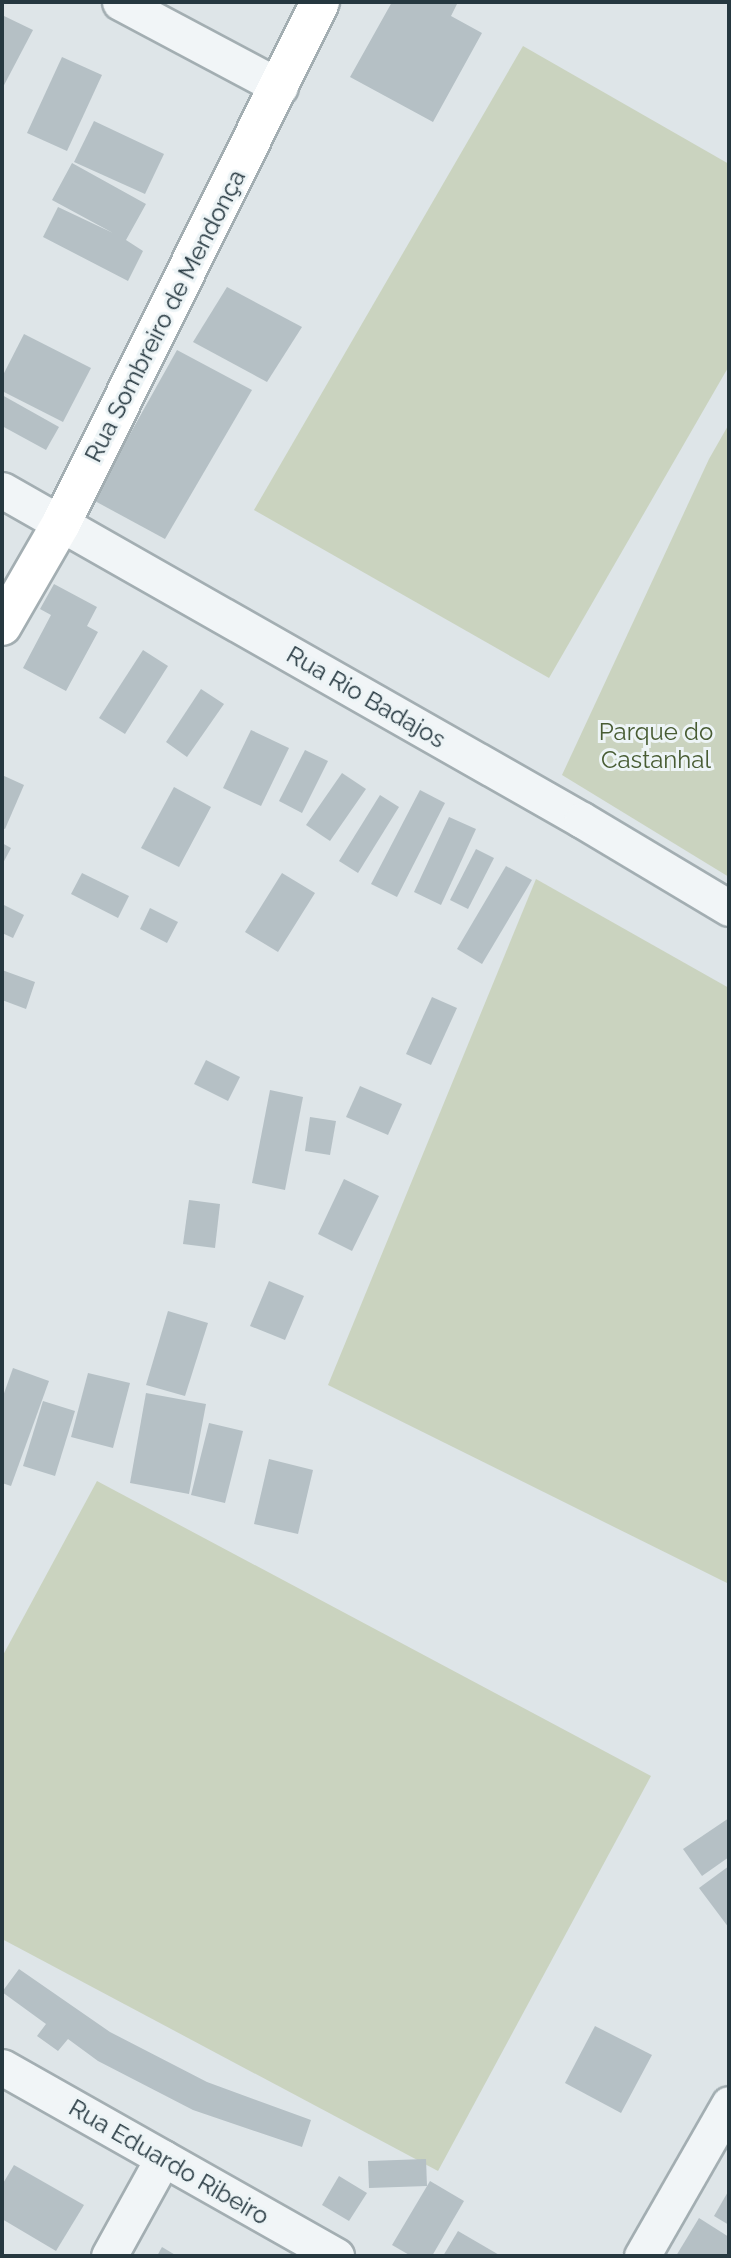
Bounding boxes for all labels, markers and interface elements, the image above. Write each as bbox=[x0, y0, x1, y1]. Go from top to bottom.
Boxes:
street label: Rua Sombreiro de Mendonça bbox=[79, 165, 251, 467]
street label: Rua Rio Badajos bbox=[282, 640, 450, 754]
park label: Parque do Castanhal bbox=[599, 718, 713, 774]
street label: Rua Eduardo Ribeiro bbox=[64, 2093, 274, 2231]

